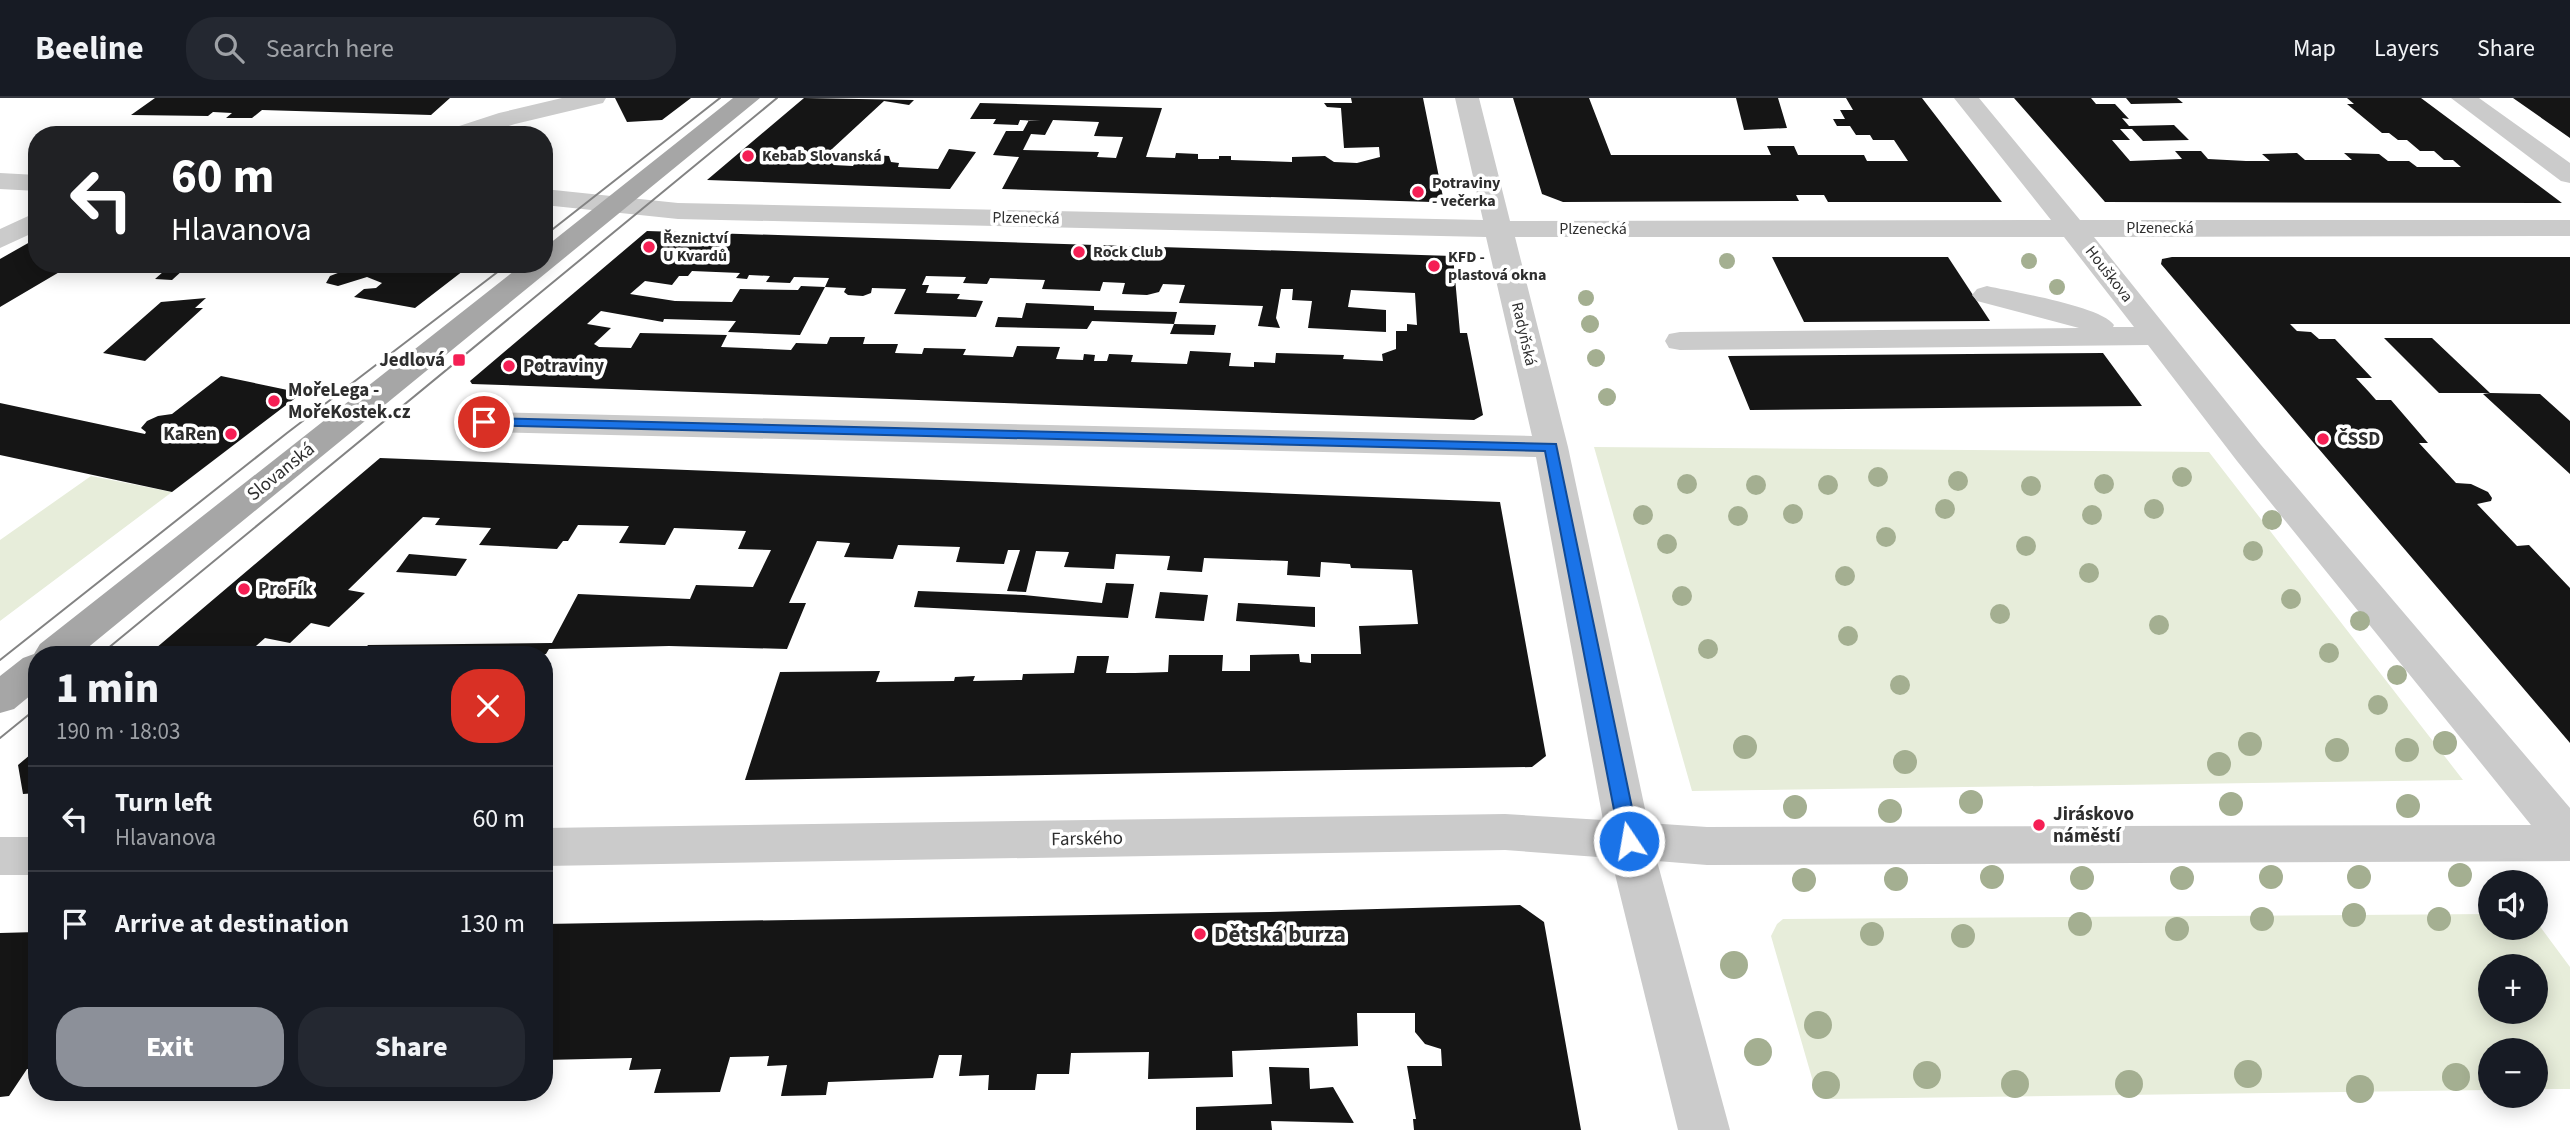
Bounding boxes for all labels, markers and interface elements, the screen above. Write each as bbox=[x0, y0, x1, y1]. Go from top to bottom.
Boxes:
search box bbox=[186, 17, 676, 80]
text: Beeline bbox=[35, 25, 144, 72]
icon: search bbox=[210, 29, 248, 67]
text: Search here bbox=[266, 30, 394, 67]
text: Map bbox=[2293, 31, 2336, 66]
text: Layers bbox=[2374, 31, 2439, 66]
text: Share bbox=[2477, 31, 2535, 66]
text: 60 m bbox=[171, 142, 275, 212]
place label: Kebab Slovanská bbox=[762, 145, 882, 167]
marker: Kebab Slovanská bbox=[740, 148, 756, 164]
icon: left bbox=[56, 154, 147, 245]
place label: Potraviny - večerka bbox=[1432, 172, 1501, 212]
marker: Potraviny - večerka bbox=[1410, 184, 1426, 200]
street label: Plzenecká bbox=[992, 206, 1060, 230]
text: Hlavanova bbox=[171, 207, 312, 253]
street label: Plzenecká bbox=[2126, 217, 2194, 239]
street label: Plzenecká bbox=[1559, 218, 1627, 240]
place label: Řeznictví U Kvardů bbox=[663, 227, 730, 267]
marker: Řeznictví U Kvardů bbox=[641, 239, 657, 255]
place label: Rock Club bbox=[1093, 241, 1163, 263]
street label: Houškova bbox=[2080, 241, 2138, 307]
marker: Rock Club bbox=[1071, 244, 1087, 260]
place label: KFD - plastová okna bbox=[1448, 246, 1546, 286]
marker: KFD - plastová okna bbox=[1426, 258, 1442, 274]
street label: Radyňská bbox=[1506, 300, 1542, 368]
place label: Jedlová bbox=[379, 347, 445, 374]
marker: Jedlová bbox=[451, 352, 467, 368]
place label: Potraviny bbox=[523, 353, 604, 380]
marker: Potraviny bbox=[501, 358, 517, 374]
place label: MořeLega - MořeKostek.cz bbox=[288, 377, 411, 426]
pin bbox=[454, 392, 514, 452]
marker: MořeLega - MořeKostek.cz bbox=[266, 393, 282, 409]
icon: arrive bbox=[465, 403, 503, 441]
place label: KaRen bbox=[163, 421, 217, 448]
marker: KaRen bbox=[223, 426, 239, 442]
place label: ČSSD bbox=[2337, 426, 2380, 453]
marker: ČSSD bbox=[2315, 431, 2331, 447]
street label: Slovanská bbox=[241, 436, 321, 508]
place label: ProFík bbox=[258, 576, 313, 603]
marker: ProFík bbox=[236, 581, 252, 597]
text: 1 min bbox=[56, 659, 159, 719]
button: close bbox=[451, 669, 525, 743]
text: 190 m · 18:03 bbox=[56, 715, 180, 748]
text: Turn left bbox=[115, 784, 212, 821]
icon: left bbox=[56, 800, 94, 838]
text: 60 m bbox=[472, 800, 525, 837]
place label: Jiráskovo náměstí bbox=[2053, 801, 2134, 850]
position arrow bbox=[1592, 804, 1666, 878]
marker: Jiráskovo náměstí bbox=[2031, 817, 2047, 833]
text: Hlavanova bbox=[115, 821, 216, 854]
street label: Farského bbox=[1051, 825, 1123, 853]
map controls bbox=[2478, 870, 2548, 1108]
button: sound bbox=[2478, 870, 2548, 940]
icon: arrive bbox=[56, 905, 94, 943]
text: Arrive at destination bbox=[115, 905, 349, 942]
text: 130 m bbox=[459, 905, 525, 942]
place label: Dětská burza bbox=[1214, 918, 1346, 951]
marker: Dětská burza bbox=[1192, 926, 1208, 942]
button: + bbox=[2478, 954, 2548, 1024]
button: Exit bbox=[56, 1007, 284, 1087]
button: Share bbox=[298, 1007, 525, 1087]
button: − bbox=[2478, 1038, 2548, 1108]

